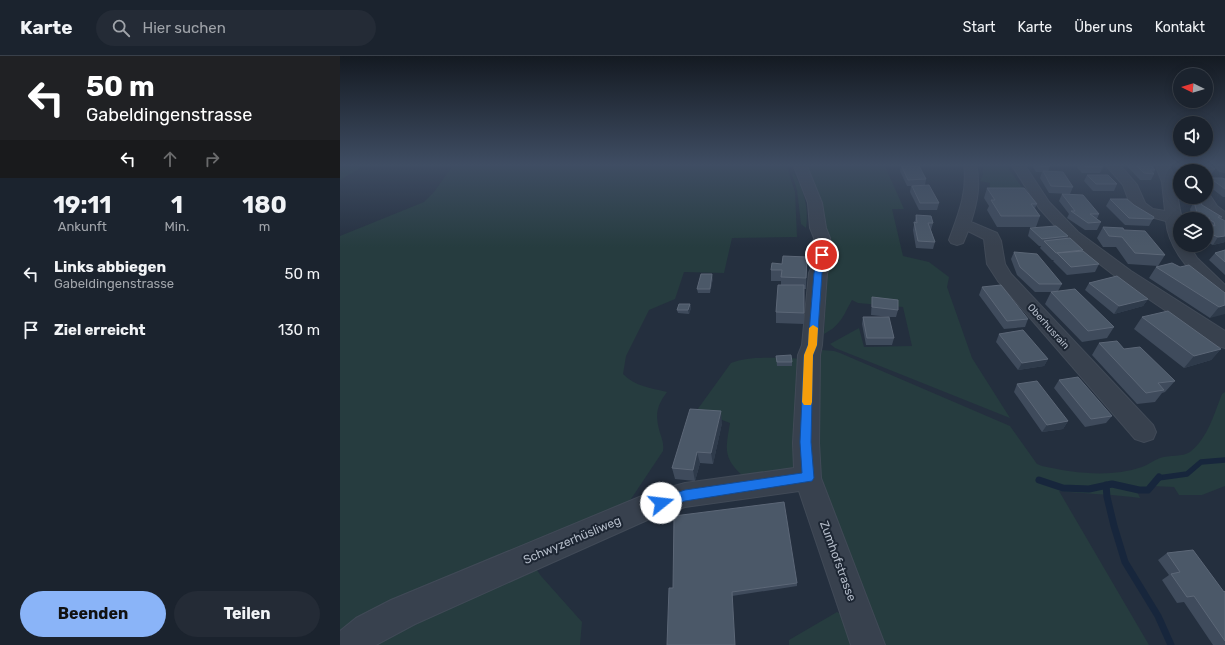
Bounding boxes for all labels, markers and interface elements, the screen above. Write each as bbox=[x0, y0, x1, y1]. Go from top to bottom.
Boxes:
search box bbox=[96, 10, 376, 46]
text: Karte bbox=[20, 16, 72, 39]
icon: search bbox=[110, 17, 132, 39]
text: Hier suchen bbox=[142, 19, 226, 37]
text: Start bbox=[963, 19, 996, 36]
text: Karte bbox=[1018, 19, 1052, 36]
text: Über uns bbox=[1074, 19, 1133, 36]
text: Kontakt bbox=[1155, 19, 1205, 36]
north arrow bbox=[1173, 68, 1213, 108]
map controls bbox=[1173, 68, 1213, 252]
text: 50 m bbox=[86, 70, 155, 103]
icon: left bbox=[20, 72, 72, 124]
text: Gabeldingenstrasse bbox=[86, 104, 252, 126]
button: sound bbox=[1173, 116, 1213, 156]
icon: left bbox=[117, 148, 139, 170]
icon: ahead bbox=[159, 148, 181, 170]
icon: right bbox=[201, 148, 223, 170]
button: search bbox=[1173, 164, 1213, 204]
text: 19:11 bbox=[53, 191, 111, 219]
text: 1 bbox=[171, 191, 183, 219]
text: 180 bbox=[242, 191, 287, 219]
button: layers bbox=[1173, 212, 1213, 252]
text: Ankunft bbox=[58, 219, 107, 234]
text: Min. bbox=[165, 219, 189, 234]
text: m bbox=[259, 219, 270, 234]
pin bbox=[805, 238, 839, 272]
icon: arrive bbox=[811, 244, 833, 266]
text: Links abbiegen bbox=[54, 258, 166, 276]
icon: left bbox=[20, 263, 42, 285]
text: 50 m bbox=[285, 265, 320, 283]
text: Gabeldingenstrasse bbox=[54, 276, 174, 291]
street label: Oberhusrain bbox=[1025, 301, 1072, 352]
icon: arrive bbox=[20, 319, 42, 341]
text: Ziel erreicht bbox=[54, 321, 146, 339]
text: 130 m bbox=[278, 321, 320, 339]
position arrow bbox=[640, 482, 682, 524]
street label: Schwyzerhüsliweg bbox=[521, 513, 623, 567]
street label: Zumhofstrasse bbox=[817, 519, 859, 603]
button: Beenden bbox=[20, 591, 166, 637]
button: Teilen bbox=[174, 591, 320, 637]

